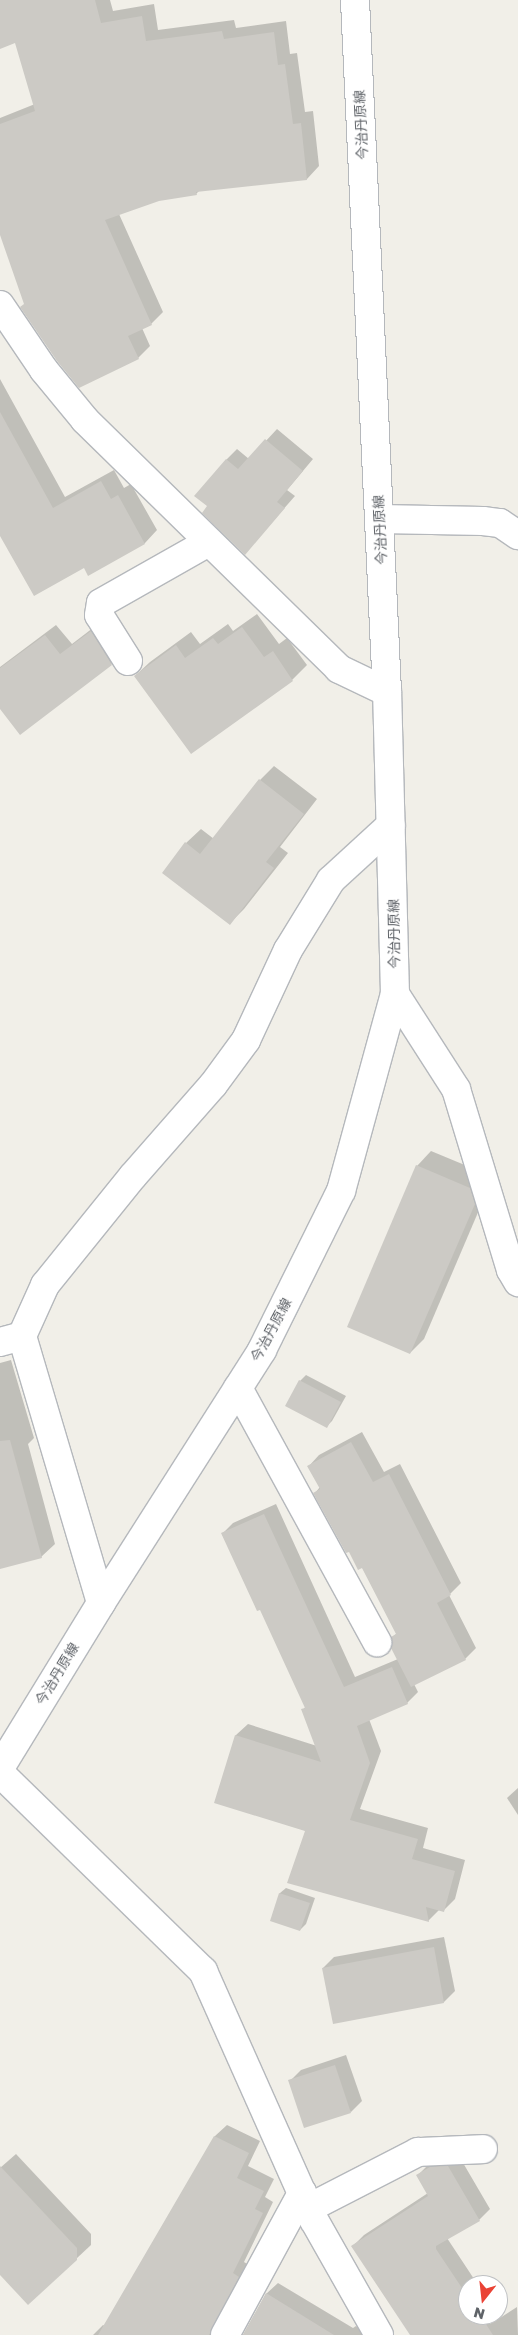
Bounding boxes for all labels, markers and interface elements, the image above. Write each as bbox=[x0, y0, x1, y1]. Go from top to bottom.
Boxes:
street label: 今治丹原線 bbox=[351, 90, 371, 160]
street label: 今治丹原線 bbox=[370, 495, 390, 565]
street label: 今治丹原線 bbox=[385, 899, 403, 969]
street label: 今治丹原線 bbox=[247, 1295, 295, 1365]
street label: 今治丹原線 bbox=[32, 1640, 82, 1708]
north arrow bbox=[458, 2275, 508, 2325]
text: N bbox=[472, 2304, 486, 2324]

